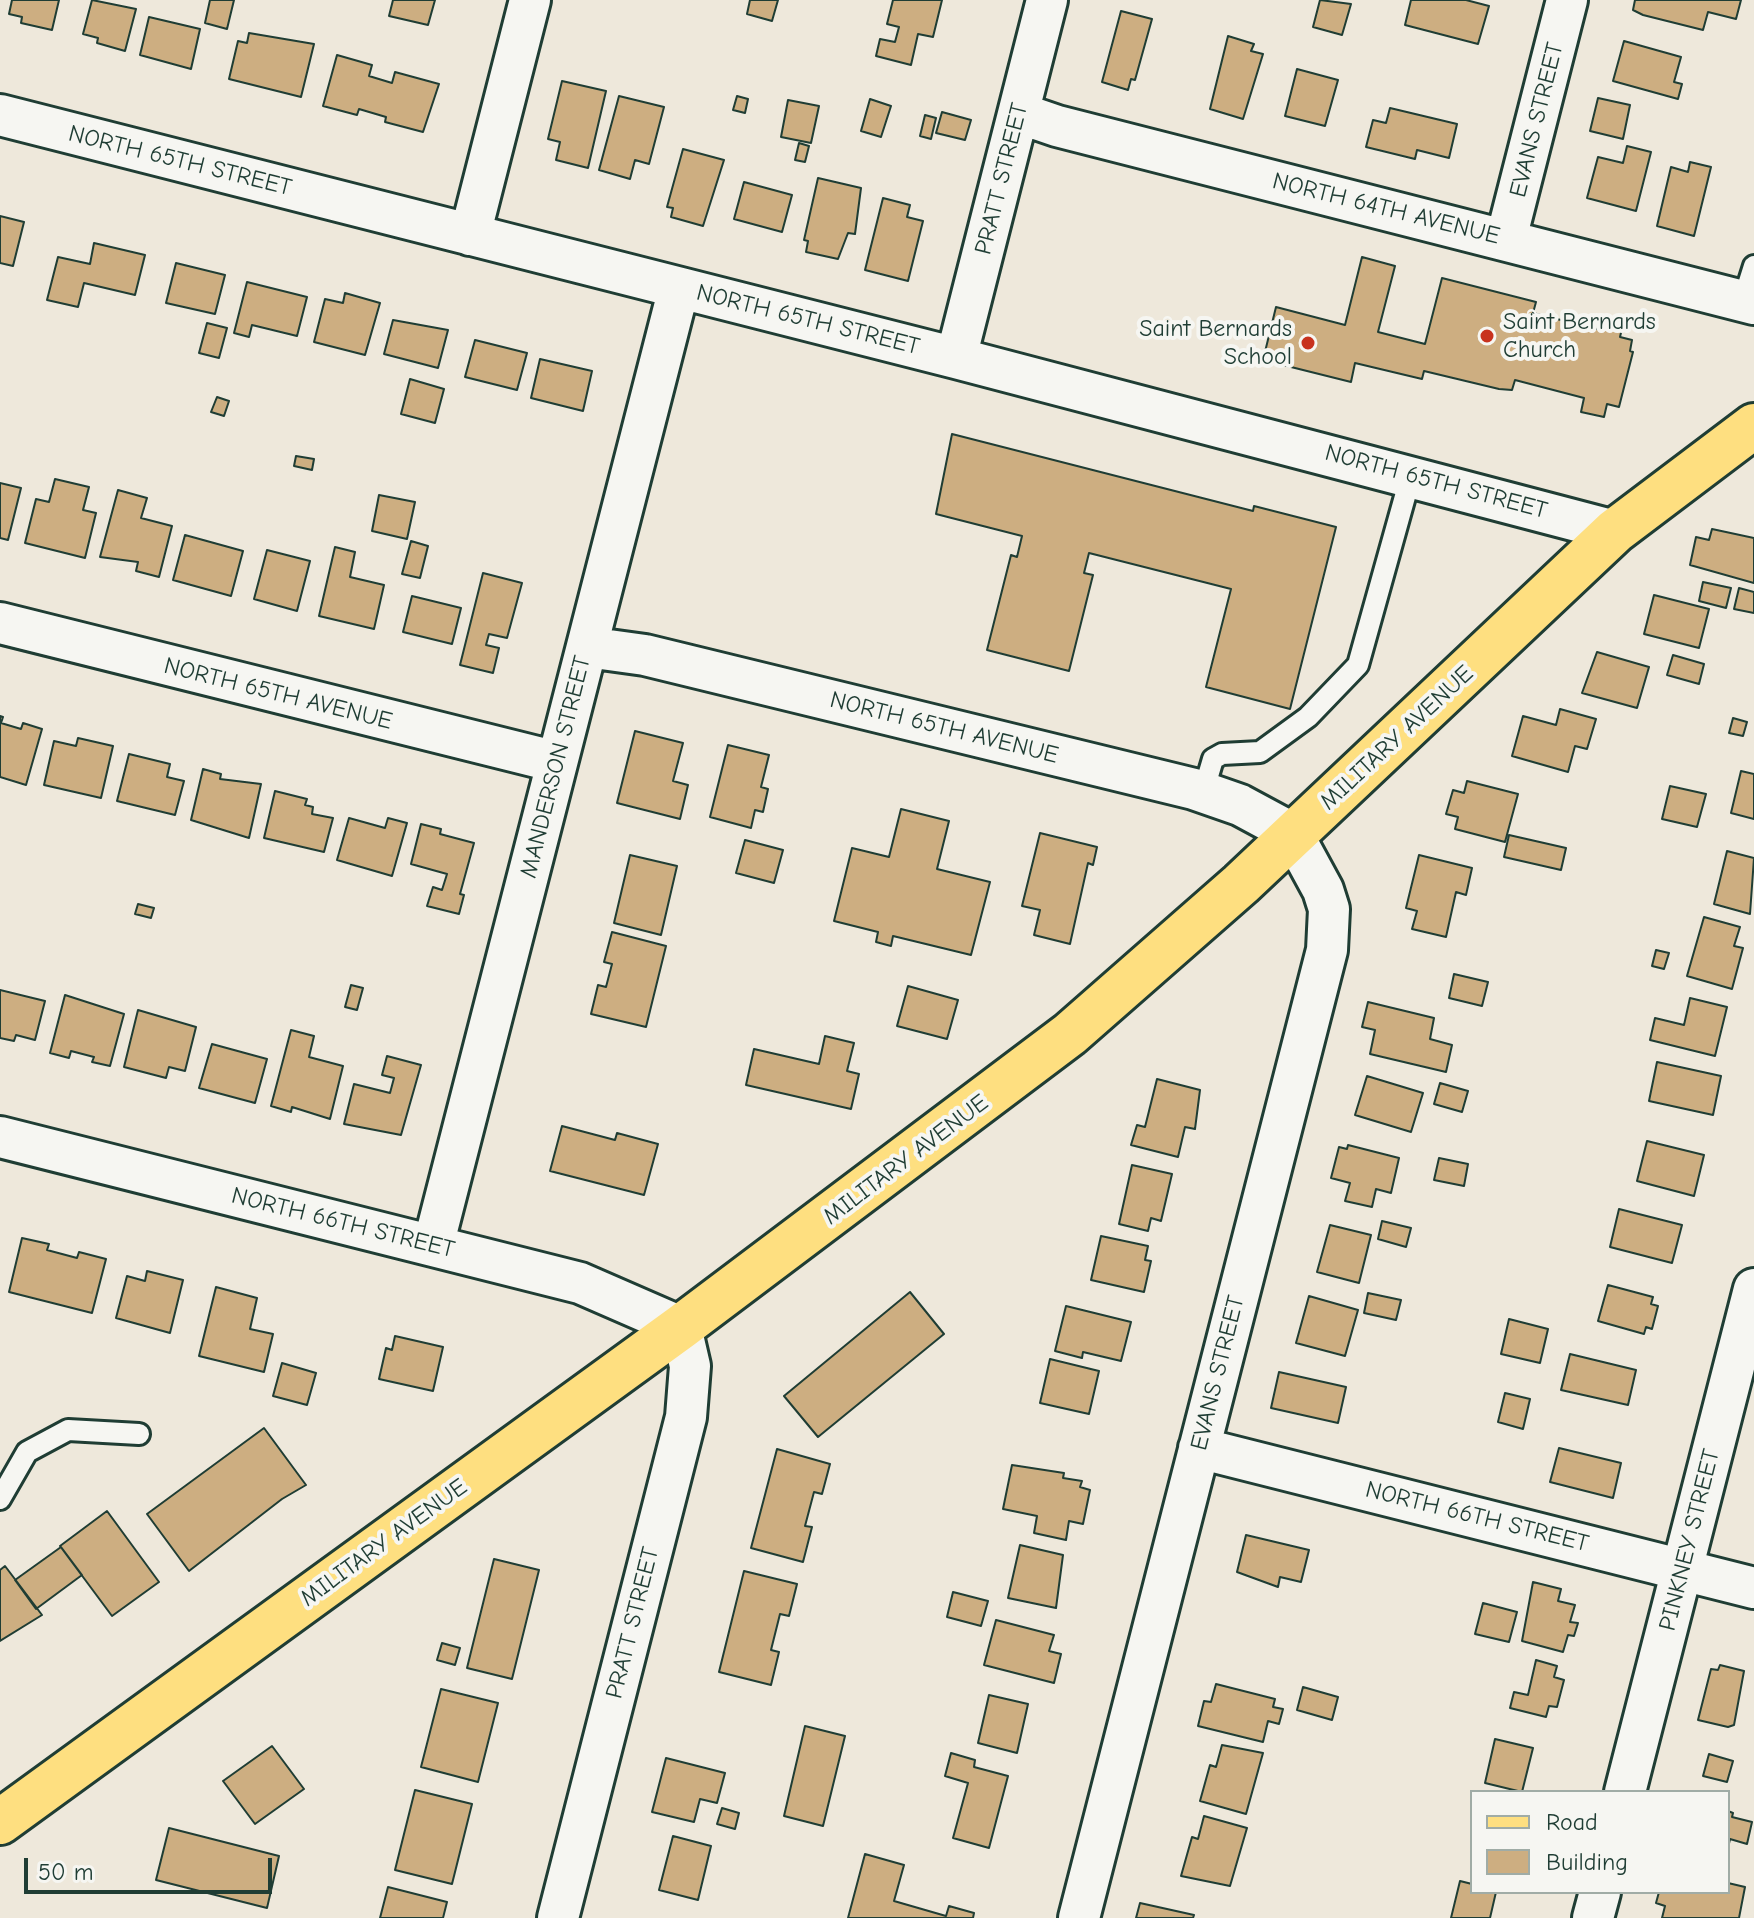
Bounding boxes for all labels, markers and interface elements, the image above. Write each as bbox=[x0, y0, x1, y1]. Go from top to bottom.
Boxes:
street label: EVANS STREET bbox=[1504, 40, 1570, 200]
street label: PRATT STREET bbox=[969, 100, 1035, 258]
street label: NORTH 65TH STREET bbox=[65, 119, 295, 203]
street label: NORTH 64TH AVENUE bbox=[1269, 167, 1503, 251]
street label: NORTH 65TH STREET bbox=[693, 278, 923, 362]
place label: Saint Bernards Church bbox=[1503, 308, 1656, 364]
place label: Saint Bernards School bbox=[1139, 315, 1292, 371]
marker: Saint Bernards Church bbox=[1478, 327, 1496, 345]
marker: Saint Bernards School bbox=[1299, 334, 1317, 352]
street label: NORTH 65TH STREET bbox=[1322, 438, 1550, 526]
street label: NORTH 65TH AVENUE bbox=[161, 652, 395, 736]
street label: MANDERSON STREET bbox=[514, 653, 598, 881]
street label: MILITARY AVENUE bbox=[1314, 660, 1480, 816]
street label: NORTH 65TH AVENUE bbox=[827, 686, 1061, 770]
street label: MILITARY AVENUE bbox=[818, 1089, 994, 1231]
street label: NORTH 66TH STREET bbox=[228, 1181, 458, 1265]
street label: EVANS STREET bbox=[1185, 1293, 1251, 1453]
street label: PINKNEY STREET bbox=[1654, 1446, 1726, 1634]
street label: MILITARY AVENUE bbox=[295, 1473, 473, 1613]
street label: NORTH 66TH STREET bbox=[1362, 1475, 1592, 1559]
street label: PRATT STREET bbox=[600, 1544, 666, 1702]
legend bbox=[1470, 1790, 1730, 1894]
text: Road bbox=[1546, 1808, 1598, 1836]
scale bar bbox=[28, 1842, 276, 1892]
text: Building bbox=[1546, 1848, 1628, 1876]
text: 50 m bbox=[38, 1858, 94, 1886]

